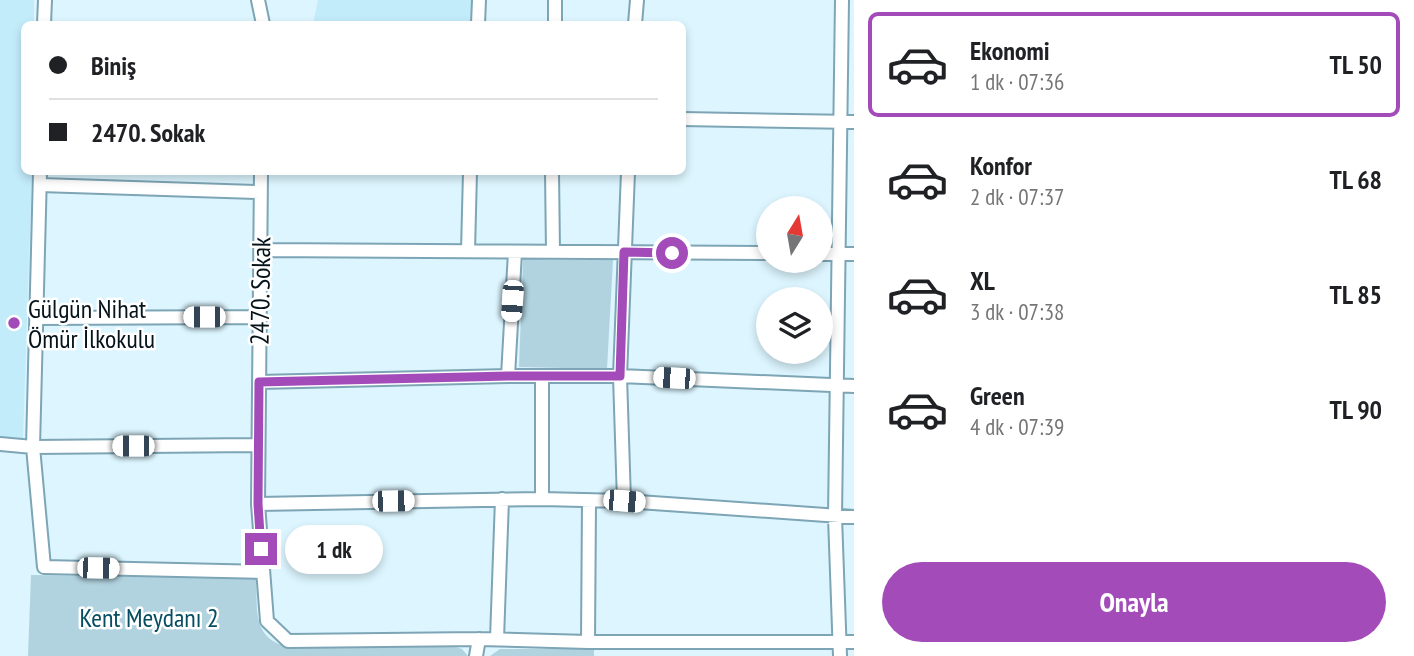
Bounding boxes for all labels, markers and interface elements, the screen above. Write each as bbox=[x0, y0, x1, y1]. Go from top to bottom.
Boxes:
icon: car bbox=[886, 33, 949, 96]
text: Ekonomi bbox=[970, 34, 1050, 67]
text: TL 50 bbox=[1330, 48, 1382, 81]
text: Biniş bbox=[91, 49, 136, 82]
text: 1 dk · 07:36 bbox=[970, 67, 1064, 96]
text: 2470. Sokak bbox=[91, 116, 205, 149]
icon: car bbox=[886, 148, 949, 211]
text: Konfor bbox=[970, 149, 1032, 182]
text: TL 68 bbox=[1330, 163, 1382, 196]
text: 2 dk · 07:37 bbox=[970, 182, 1064, 211]
north arrow bbox=[756, 196, 833, 273]
map controls bbox=[756, 196, 833, 364]
street label: 2470. Sokak bbox=[243, 237, 277, 345]
route start bbox=[656, 237, 688, 269]
icon: car bbox=[886, 263, 949, 326]
text: XL bbox=[970, 264, 995, 297]
text: TL 85 bbox=[1330, 278, 1382, 311]
car bbox=[501, 279, 524, 323]
button: layers bbox=[756, 287, 833, 364]
place label: Gülgün Nihat Ömür İlkokulu bbox=[28, 292, 155, 355]
text: 3 dk · 07:38 bbox=[970, 297, 1064, 326]
car bbox=[184, 307, 226, 328]
marker: Gülgün Nihat Ömür İlkokulu bbox=[6, 315, 22, 331]
car bbox=[653, 366, 696, 390]
icon: car bbox=[886, 378, 949, 441]
text: Green bbox=[970, 379, 1025, 412]
text: TL 90 bbox=[1330, 393, 1382, 426]
text: 4 dk · 07:39 bbox=[970, 412, 1064, 441]
car bbox=[113, 436, 155, 457]
car bbox=[603, 489, 646, 513]
car bbox=[372, 490, 415, 512]
callout: 1 dk bbox=[286, 524, 384, 574]
route end bbox=[245, 533, 277, 565]
text: 1 dk bbox=[316, 535, 352, 564]
car bbox=[77, 557, 120, 579]
button: Onayla bbox=[882, 562, 1386, 642]
park label: Kent Meydanı 2 bbox=[79, 601, 219, 634]

